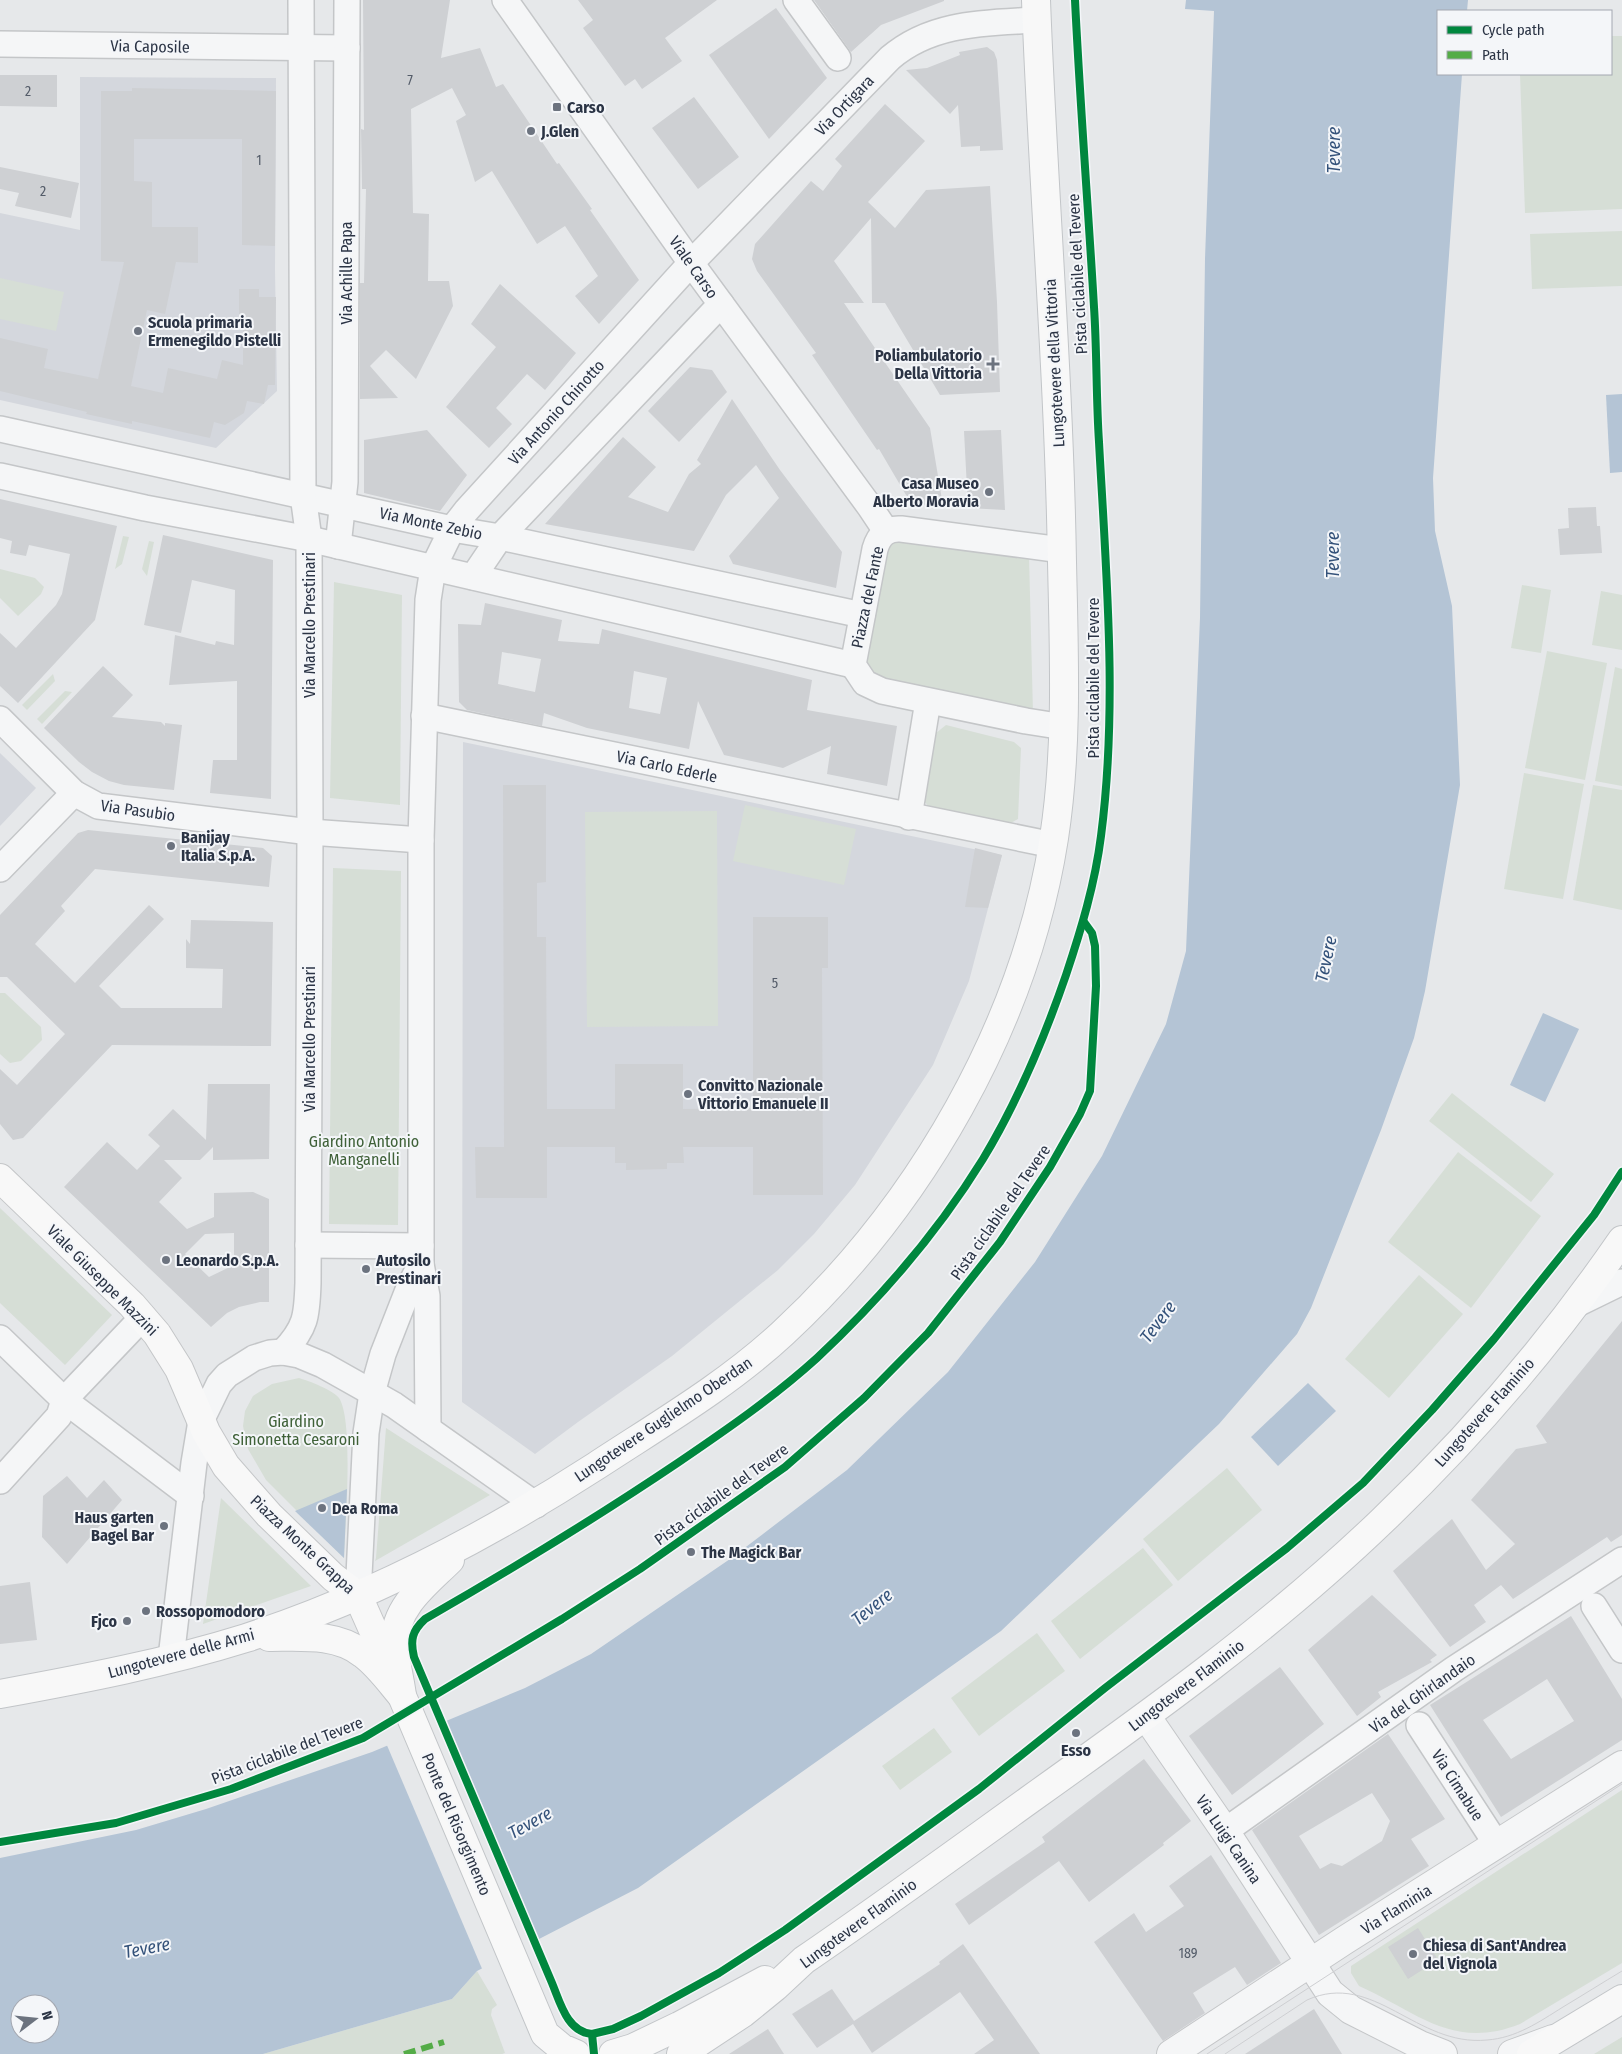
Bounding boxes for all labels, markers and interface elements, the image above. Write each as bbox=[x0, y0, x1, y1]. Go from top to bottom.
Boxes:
legend bbox=[1437, 10, 1612, 75]
text: Cycle path bbox=[1482, 21, 1545, 39]
street label: Via Caposile bbox=[110, 36, 190, 57]
text: Path bbox=[1482, 46, 1509, 64]
street label: Via Ortigara bbox=[811, 71, 878, 140]
house number: 7 bbox=[407, 72, 413, 89]
house number: 2 bbox=[25, 83, 31, 100]
place label: Carso bbox=[567, 98, 605, 117]
marker: Carso bbox=[551, 101, 563, 113]
place label: J.Glen bbox=[540, 122, 579, 141]
marker: J.Glen bbox=[525, 125, 537, 137]
water label: Tevere bbox=[1323, 126, 1345, 173]
house number: 1 bbox=[256, 152, 262, 169]
house number: 2 bbox=[40, 183, 46, 200]
street label: Pista ciclabile del Tevere bbox=[1064, 193, 1091, 355]
street label: Via Achille Papa bbox=[337, 221, 356, 325]
street label: Viale Carso bbox=[665, 232, 722, 302]
street label: Lungotevere della Vittoria bbox=[1041, 278, 1068, 448]
place label: Scuola primaria Ermenegildo Pistelli bbox=[148, 313, 281, 350]
marker: Scuola primaria Ermenegildo Pistelli bbox=[132, 325, 144, 337]
place label: Poliambulatorio Della Vittoria bbox=[875, 346, 982, 383]
street label: Via Antonio Chinotto bbox=[504, 356, 608, 469]
marker: Poliambulatorio Della Vittoria bbox=[986, 357, 1000, 371]
place label: Casa Museo Alberto Moravia bbox=[872, 474, 979, 511]
marker: Casa Museo Alberto Moravia bbox=[983, 486, 995, 498]
street label: Via Monte Zebio bbox=[378, 503, 484, 544]
water label: Tevere bbox=[1322, 531, 1344, 578]
street label: Piazza del Fante bbox=[847, 544, 888, 650]
street label: Via Marcello Prestinari bbox=[300, 552, 319, 698]
street label: Pista ciclabile del Tevere bbox=[1084, 597, 1103, 758]
street label: Via Carlo Ederle bbox=[615, 747, 719, 786]
street label: Via Pasubio bbox=[99, 796, 176, 825]
place label: Banijay Italia S.p.A. bbox=[181, 828, 255, 865]
marker: Banijay Italia S.p.A. bbox=[165, 840, 177, 852]
water label: Tevere bbox=[1310, 934, 1342, 984]
street label: Via Marcello Prestinari bbox=[300, 966, 319, 1112]
house number: 5 bbox=[772, 975, 778, 992]
place label: Convitto Nazionale Vittorio Emanuele II bbox=[697, 1076, 829, 1113]
marker: Convitto Nazionale Vittorio Emanuele II bbox=[682, 1088, 694, 1100]
park label: Giardino Antonio Manganelli bbox=[309, 1132, 419, 1169]
street label: Pista ciclabile del Tevere bbox=[946, 1141, 1054, 1284]
street label: Viale Giuseppe Mazzini bbox=[43, 1221, 162, 1340]
place label: Leonardo S.p.A. bbox=[176, 1251, 279, 1270]
place label: Autosilo Prestinari bbox=[375, 1251, 441, 1288]
marker: Leonardo S.p.A. bbox=[160, 1254, 172, 1266]
marker: Autosilo Prestinari bbox=[360, 1263, 372, 1275]
water label: Tevere bbox=[1135, 1296, 1181, 1347]
street label: Lungotevere Guglielmo Oberdan bbox=[571, 1353, 756, 1486]
street label: Lungotevere Flaminio bbox=[1430, 1354, 1538, 1471]
park label: Giardino Simonetta Cesaroni bbox=[232, 1412, 360, 1449]
street label: Pista ciclabile del Tevere bbox=[651, 1439, 792, 1549]
street label: Piazza Monte Grappa bbox=[246, 1491, 359, 1598]
place label: Dea Roma bbox=[332, 1499, 398, 1518]
marker: Dea Roma bbox=[316, 1502, 328, 1514]
place label: Haus garten Bagel Bar bbox=[75, 1508, 154, 1545]
marker: Haus garten Bagel Bar bbox=[158, 1520, 170, 1532]
place label: The Magick Bar bbox=[701, 1543, 801, 1562]
marker: The Magick Bar bbox=[685, 1546, 697, 1558]
water label: Tevere bbox=[847, 1584, 897, 1630]
place label: Rossopomodoro bbox=[156, 1602, 265, 1621]
marker: Rossopomodoro bbox=[140, 1605, 152, 1617]
place label: Fjco bbox=[91, 1612, 117, 1631]
marker: Fjco bbox=[121, 1615, 133, 1627]
street label: Lungotevere delle Armi bbox=[106, 1625, 256, 1682]
street label: Lungotevere Flaminio bbox=[1125, 1636, 1248, 1735]
street label: Via del Ghirlandaio bbox=[1366, 1650, 1479, 1737]
street label: Pista ciclabile del Tevere bbox=[209, 1713, 366, 1788]
marker: Esso bbox=[1070, 1727, 1082, 1739]
place label: Esso bbox=[1061, 1741, 1091, 1760]
street label: Via Cimabue bbox=[1428, 1746, 1488, 1824]
street label: Ponte del Risorgimento bbox=[418, 1750, 495, 1898]
street label: Via Luigi Canina bbox=[1192, 1791, 1265, 1887]
water label: Tevere bbox=[504, 1802, 556, 1844]
street label: Lungotevere Flaminio bbox=[796, 1875, 920, 1972]
street label: Via Flaminia bbox=[1358, 1880, 1435, 1938]
water label: Tevere bbox=[122, 1933, 172, 1963]
place label: Chiesa di Sant'Andrea del Vignola bbox=[1423, 1936, 1567, 1973]
house number: 189 bbox=[1178, 1945, 1198, 1962]
marker: Chiesa di Sant'Andrea del Vignola bbox=[1407, 1948, 1419, 1960]
north arrow bbox=[10, 1994, 60, 2044]
text: N bbox=[38, 2009, 56, 2022]

